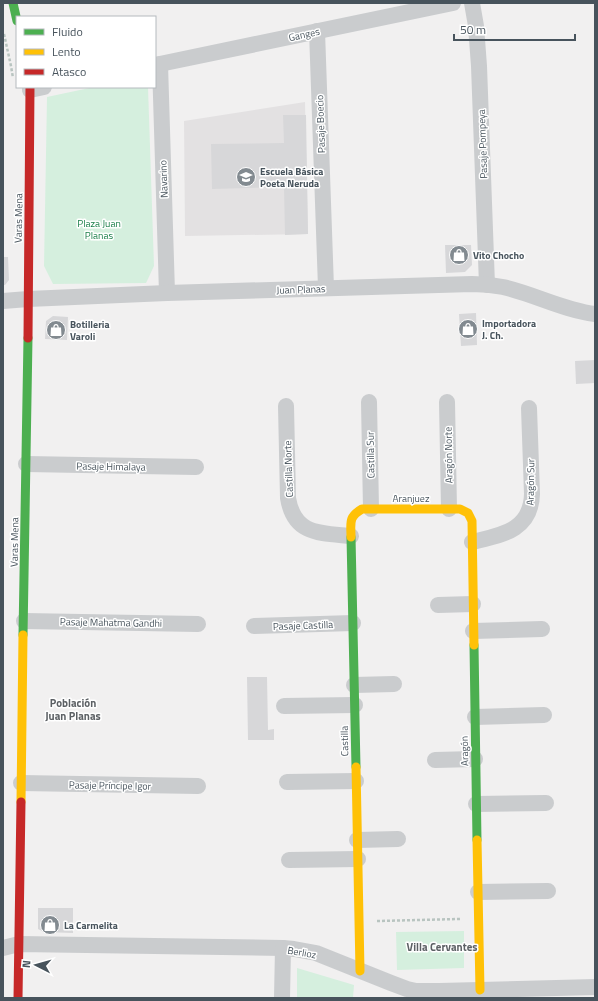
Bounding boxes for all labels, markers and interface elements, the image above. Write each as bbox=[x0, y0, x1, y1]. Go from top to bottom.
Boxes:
legend bbox=[16, 16, 156, 88]
scale bar bbox=[454, 16, 575, 42]
text: 50 m bbox=[460, 20, 486, 39]
text: Fluido bbox=[52, 22, 83, 41]
street label: Ganges bbox=[287, 24, 321, 45]
text: Lento bbox=[52, 42, 81, 61]
text: Atasco bbox=[52, 62, 86, 81]
street label: Pasaje Boecio bbox=[312, 95, 329, 153]
street label: Pasaje Pompeya bbox=[474, 109, 491, 179]
street label: Navarino bbox=[155, 160, 172, 198]
place label: Escuela Básica Poeta Neruda bbox=[260, 164, 323, 191]
school or university icon: Escuela Básica Poeta Neruda bbox=[235, 166, 257, 188]
street label: Varas Mena bbox=[11, 193, 26, 243]
park label: Plaza Juan Planas bbox=[77, 216, 121, 243]
shop icon: Vito Chocho bbox=[448, 244, 470, 266]
place label: Vito Chocho bbox=[473, 248, 524, 263]
street label: Juan Planas bbox=[276, 281, 326, 298]
place label: Importadora J. Ch. bbox=[482, 316, 536, 343]
place label: Botilleria Varoli bbox=[70, 317, 110, 344]
shop icon: Importadora J. Ch. bbox=[457, 318, 479, 340]
shop icon: Botilleria Varoli bbox=[45, 319, 67, 341]
street label: Aragón Norte bbox=[441, 427, 456, 483]
street label: Castilla Sur bbox=[363, 431, 378, 479]
street label: Castilla Norte bbox=[280, 440, 297, 498]
street label: Pasaje Himalaya bbox=[76, 458, 146, 475]
street label: Aragón Sur bbox=[523, 458, 538, 505]
street label: Aranjuez bbox=[393, 491, 430, 506]
street label: Varas Mena bbox=[7, 517, 22, 567]
street label: Pasaje Mahatma Gandhi bbox=[60, 614, 162, 631]
street label: Pasaje Castilla bbox=[273, 617, 333, 634]
district label: Población Juan Planas bbox=[45, 695, 101, 724]
street label: Castilla bbox=[337, 726, 352, 756]
street label: Aragón bbox=[457, 736, 472, 766]
street label: Pasaje Príncipe Igor bbox=[69, 777, 152, 794]
shop icon: La Carmelita bbox=[39, 914, 61, 936]
place label: La Carmelita bbox=[64, 918, 118, 933]
district label: Villa Cervantes bbox=[407, 939, 477, 955]
street label: Berlioz bbox=[286, 943, 318, 962]
north arrow bbox=[16, 945, 56, 985]
text: N bbox=[18, 959, 34, 969]

